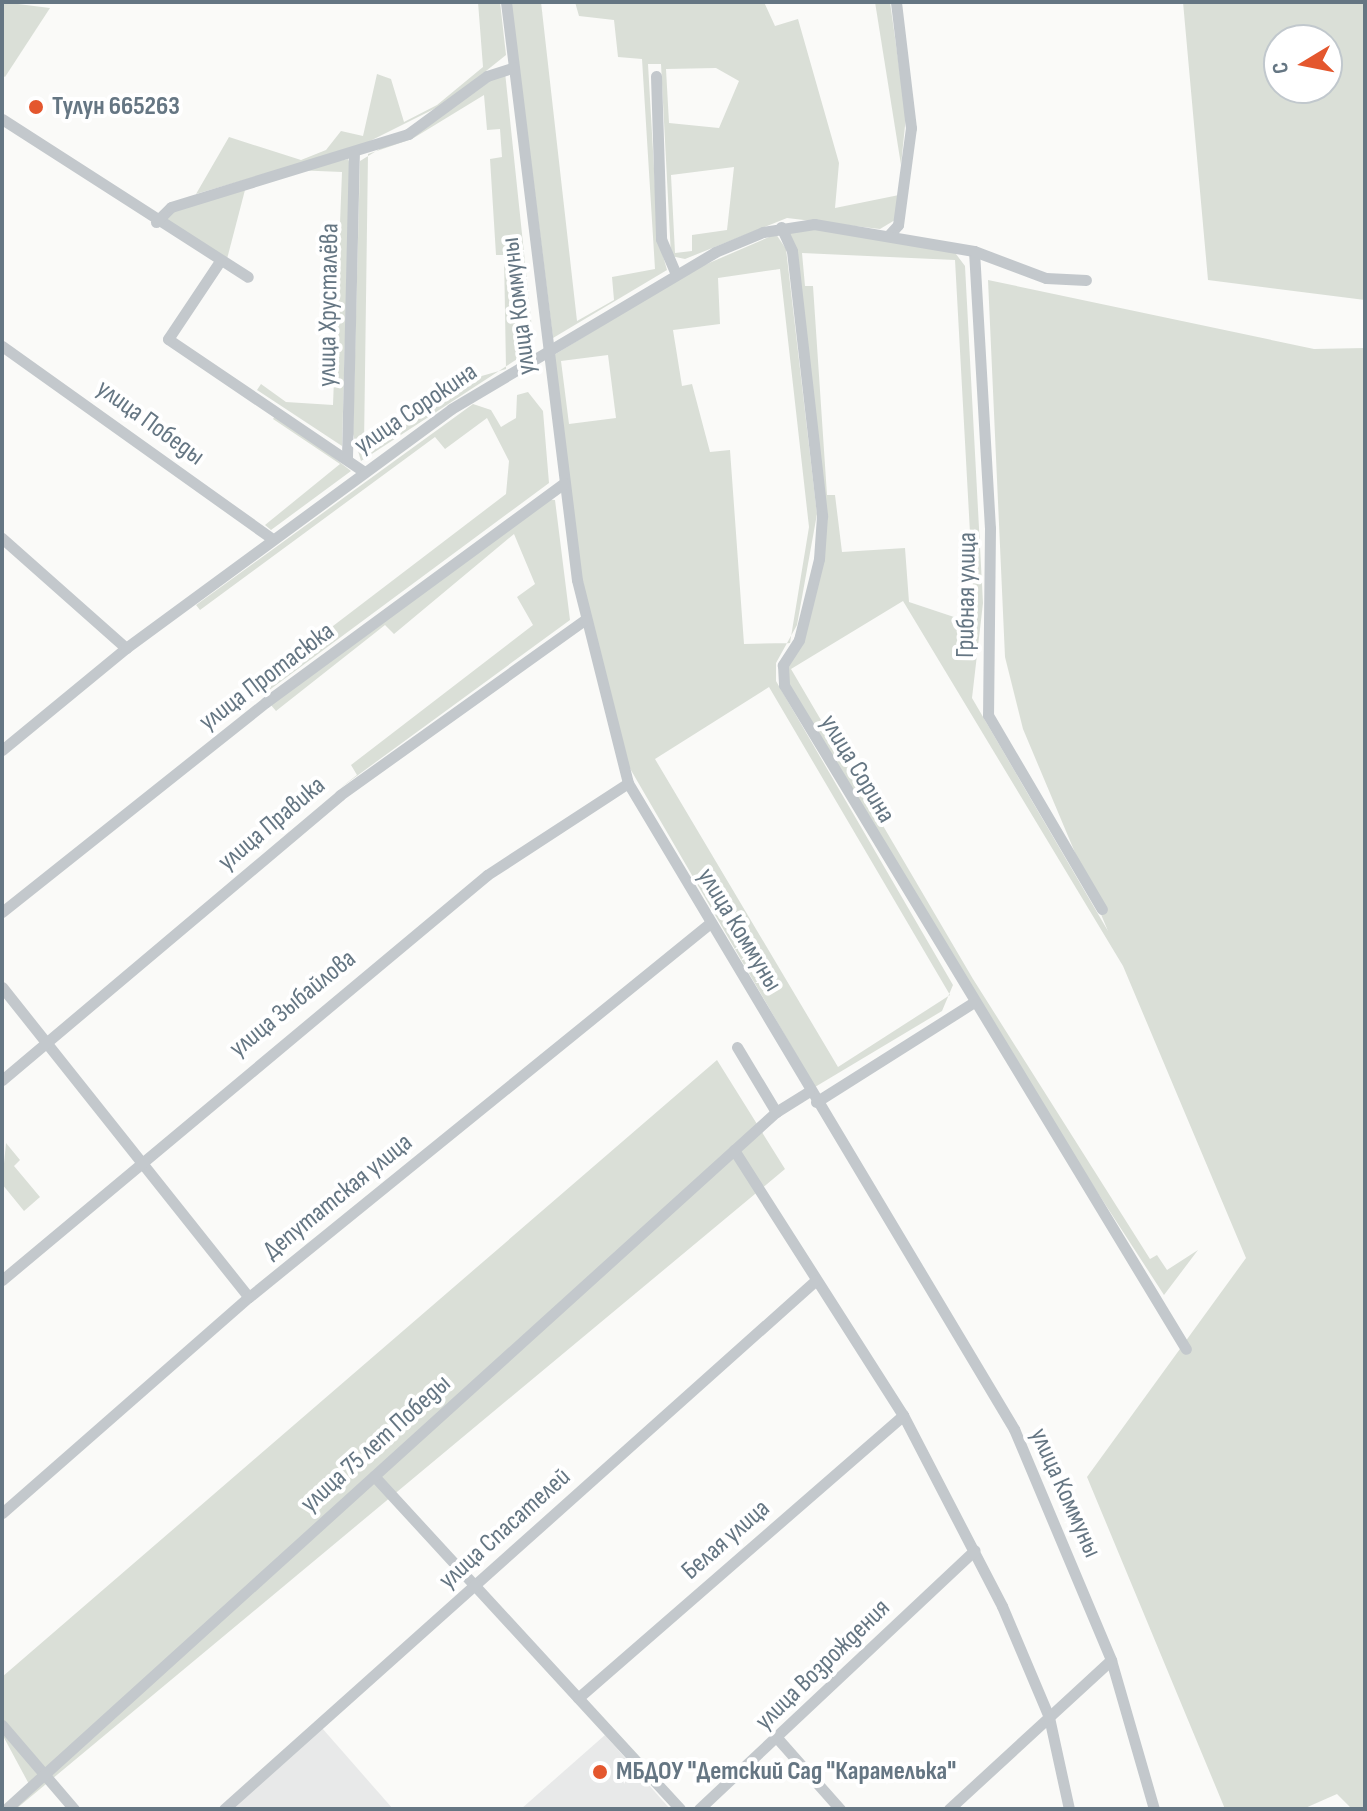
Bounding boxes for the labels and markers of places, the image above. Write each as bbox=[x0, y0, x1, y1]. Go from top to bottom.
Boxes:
place label: Тулун 665263 bbox=[52, 91, 180, 123]
marker: Тулун 665263 bbox=[27, 98, 45, 116]
place label: МБДОУ "Детский Сад "Карамелька" bbox=[616, 1756, 956, 1788]
marker: МБДОУ "Детский Сад "Карамелька" bbox=[591, 1763, 609, 1781]

